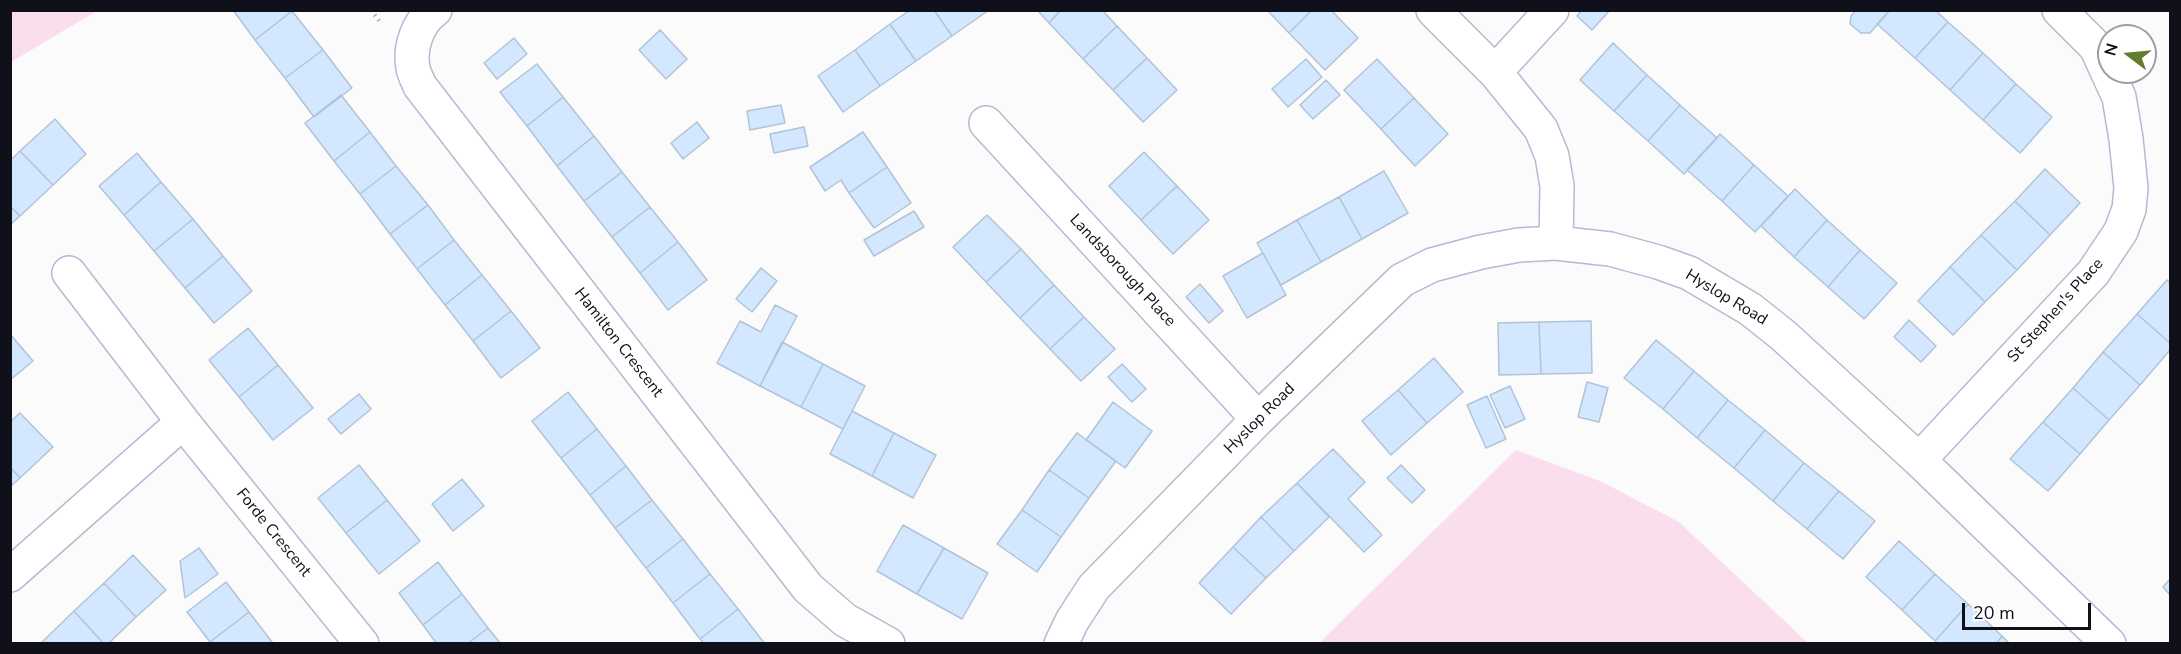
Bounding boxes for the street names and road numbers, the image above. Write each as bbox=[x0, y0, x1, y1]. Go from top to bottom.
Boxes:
street label: Landsborough Place bbox=[1065, 211, 1179, 331]
street label: St Stephen's Place bbox=[2004, 255, 2108, 367]
street label: Hyslop Road bbox=[1682, 266, 1770, 330]
street label: Hamilton Crescent bbox=[569, 285, 667, 401]
street label: Hyslop Road bbox=[1221, 380, 1299, 458]
street label: Forde Crescent bbox=[232, 485, 314, 581]

